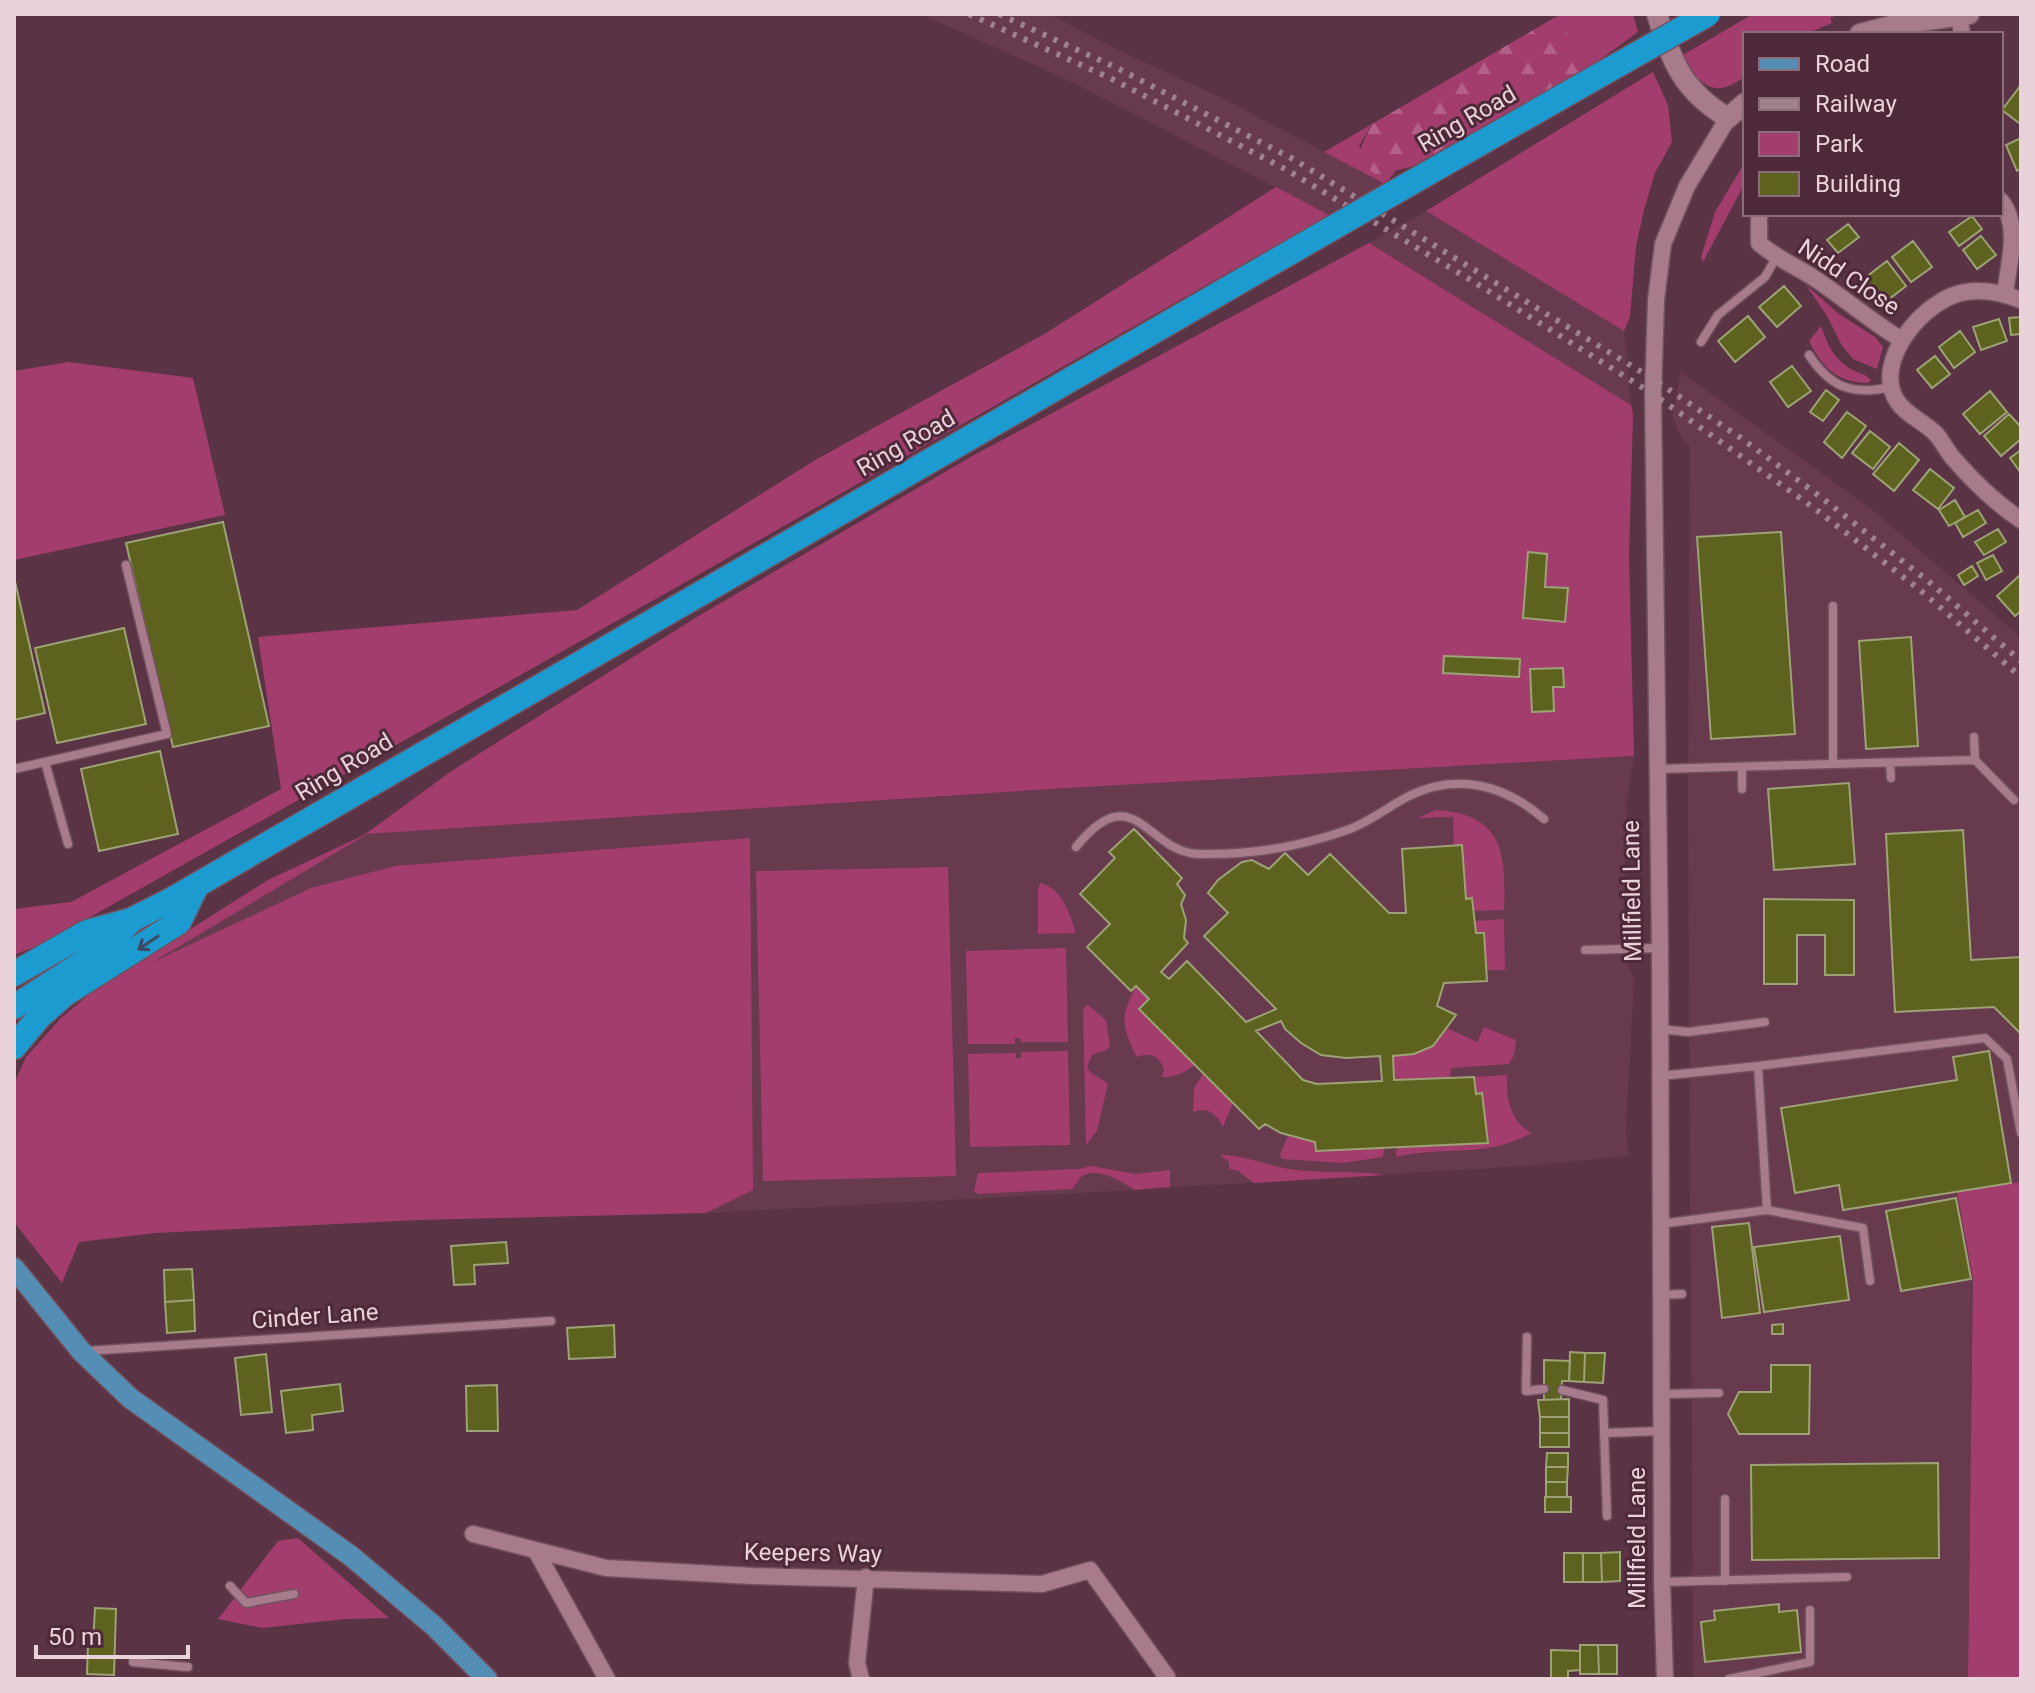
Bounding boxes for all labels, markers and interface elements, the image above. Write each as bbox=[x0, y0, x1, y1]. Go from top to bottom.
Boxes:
legend bbox=[1743, 32, 2003, 216]
text: Road bbox=[1815, 50, 1870, 78]
street label: Ring Road bbox=[1413, 80, 1521, 158]
text: Railway bbox=[1815, 90, 1897, 118]
text: Park bbox=[1815, 130, 1864, 158]
text: Building bbox=[1815, 170, 1901, 198]
street label: Nidd Close bbox=[1793, 233, 1905, 321]
street label: Ring Road bbox=[852, 404, 960, 482]
street label: Ring Road bbox=[290, 727, 398, 807]
street label: Millfield Lane bbox=[1617, 820, 1647, 962]
one-way arrow bbox=[137, 935, 160, 951]
street label: Cinder Lane bbox=[251, 1298, 379, 1334]
street label: Millfield Lane bbox=[1623, 1467, 1651, 1609]
street label: Keepers Way bbox=[744, 1538, 883, 1568]
scale bar bbox=[36, 1609, 188, 1659]
text: 50 m bbox=[48, 1623, 102, 1651]

